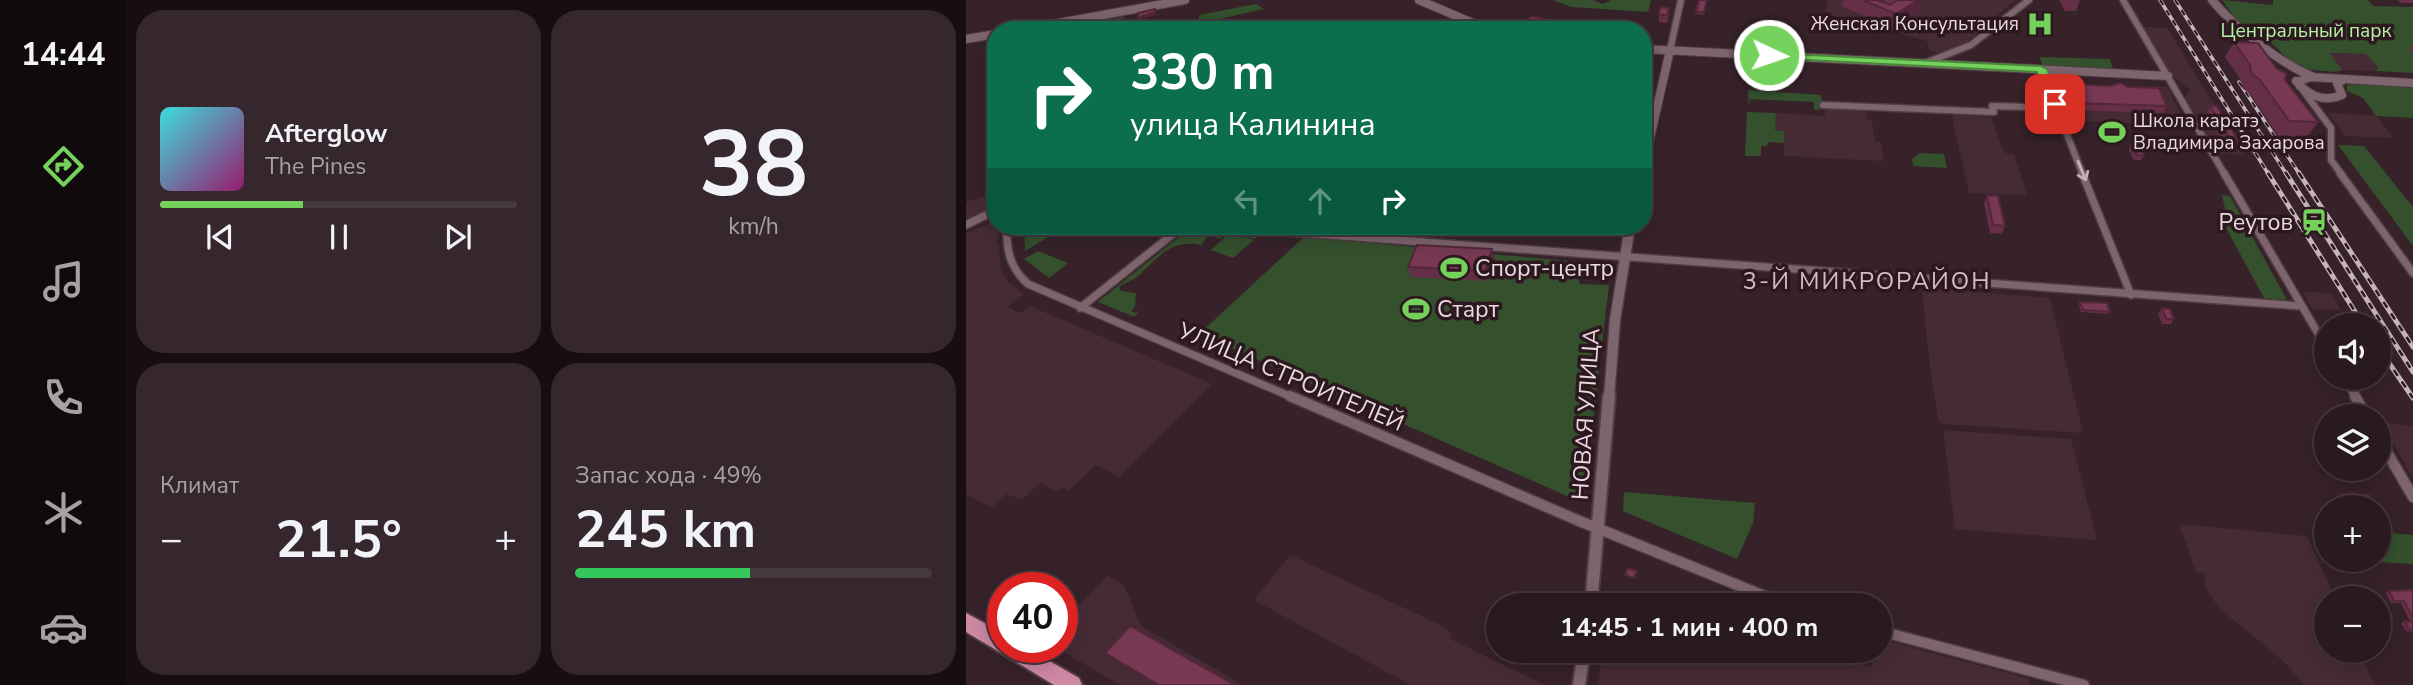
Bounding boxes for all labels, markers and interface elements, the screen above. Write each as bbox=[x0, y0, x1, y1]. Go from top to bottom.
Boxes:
hospital icon: Женская Консультация bbox=[2025, 9, 2055, 39]
place label: Женская Консультация bbox=[1811, 11, 2019, 37]
position arrow bbox=[1732, 18, 1806, 92]
park label: Центральный парк bbox=[2220, 18, 2392, 44]
text: 14:44 bbox=[21, 33, 105, 76]
text: 330 m bbox=[1130, 39, 1274, 106]
icon: right bbox=[1015, 49, 1106, 140]
pin bbox=[2025, 74, 2085, 134]
icon: arrive bbox=[2036, 85, 2074, 123]
text: 38 bbox=[699, 103, 808, 227]
text: улица Калинина bbox=[1130, 103, 1376, 146]
place label: Школа каратэ Владимира Захарова bbox=[2133, 108, 2325, 156]
text: Afterglow bbox=[265, 116, 388, 151]
sports icon: Школа каратэ Владимира Захарова bbox=[2097, 117, 2127, 147]
icon: directions bbox=[39, 142, 88, 191]
text: The Pines bbox=[265, 151, 366, 182]
one-way arrow bbox=[2076, 160, 2089, 182]
icon: left bbox=[1228, 182, 1266, 220]
icon: ahead bbox=[1301, 182, 1339, 220]
icon: right bbox=[1374, 182, 1412, 220]
place label: Реутов bbox=[2219, 207, 2293, 238]
station icon: Реутов bbox=[2299, 207, 2329, 237]
text: km/h bbox=[728, 211, 779, 242]
icon: previous bbox=[201, 218, 239, 256]
icon: pause bbox=[320, 218, 358, 256]
icon: next bbox=[439, 218, 477, 256]
sports icon: Спорт-центр bbox=[1439, 253, 1469, 283]
place label: Спорт-центр bbox=[1475, 253, 1614, 284]
icon: music bbox=[39, 257, 88, 306]
district label: 3-Й МИКРОРАЙОН bbox=[1743, 265, 1991, 297]
sports icon: Старт bbox=[1401, 294, 1431, 324]
place label: Старт bbox=[1437, 294, 1500, 325]
map controls bbox=[2314, 313, 2391, 663]
button: sound bbox=[2314, 313, 2391, 390]
street label: УЛИЦА СТРОИТЕЛЕЙ bbox=[1172, 315, 1409, 439]
street label: НОВАЯ УЛИЦА bbox=[1565, 327, 1607, 501]
icon: phone bbox=[39, 373, 88, 422]
button: layers bbox=[2314, 404, 2391, 481]
text: Запас хода · 49% bbox=[575, 460, 762, 491]
text: Климат bbox=[160, 470, 239, 501]
icon: climate bbox=[39, 488, 88, 537]
text: 245 km bbox=[575, 494, 756, 565]
button: + bbox=[2314, 495, 2391, 572]
text: 21.5° bbox=[275, 504, 402, 575]
text: − bbox=[160, 514, 183, 565]
text: + bbox=[494, 514, 517, 565]
speed limit sign: 40 bbox=[987, 572, 1078, 663]
button: − bbox=[2314, 586, 2391, 663]
icon: car bbox=[39, 603, 88, 652]
text: 14:45 · 1 мин · 400 m bbox=[1560, 610, 1818, 645]

